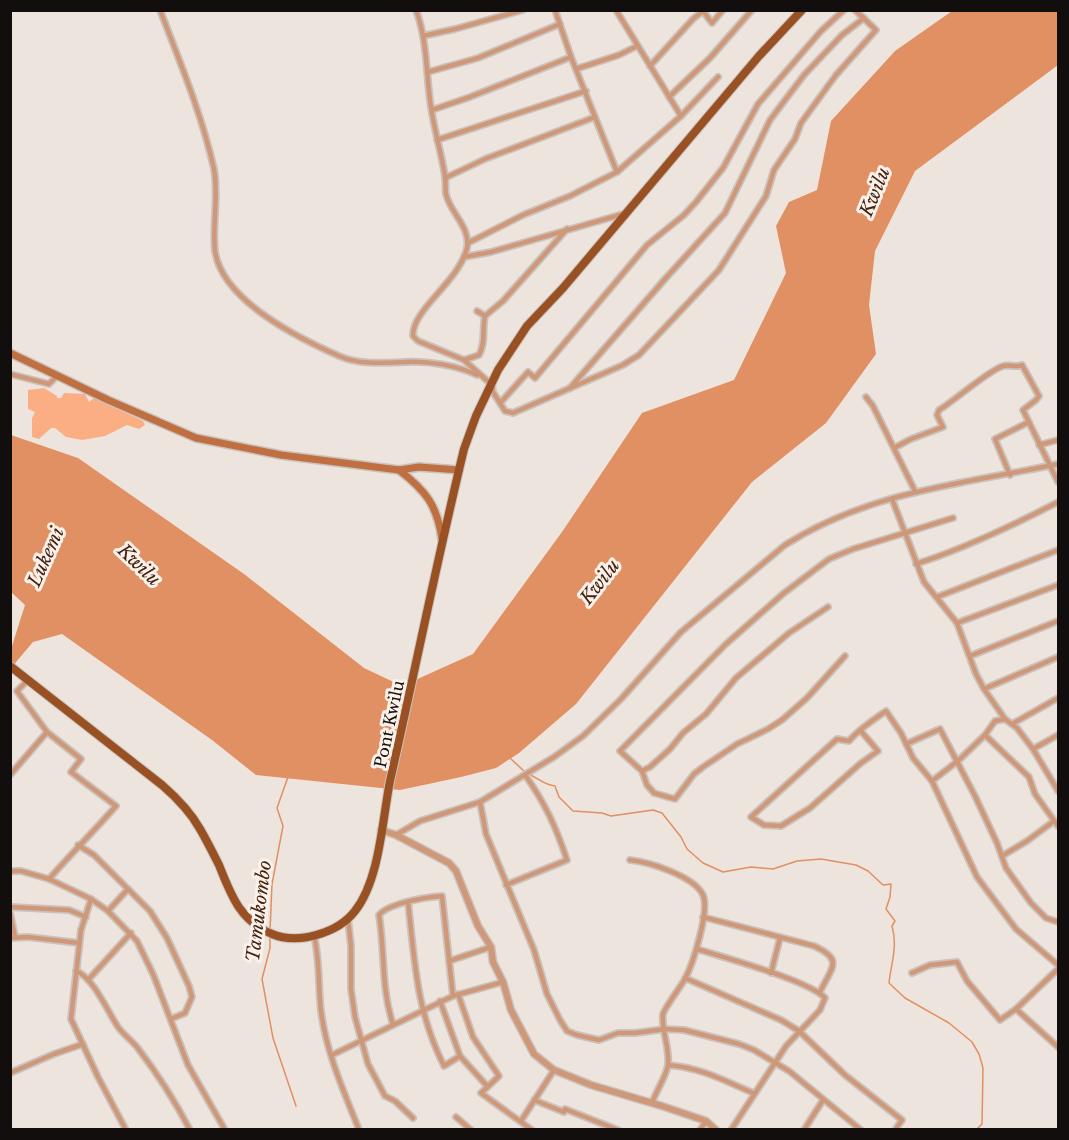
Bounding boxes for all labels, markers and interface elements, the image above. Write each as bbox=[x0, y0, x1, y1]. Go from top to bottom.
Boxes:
water label: Kwilu bbox=[855, 164, 895, 221]
water label: Lukemi bbox=[23, 523, 69, 591]
water label: Kwilu bbox=[112, 539, 165, 591]
water label: Kwilu bbox=[575, 555, 624, 610]
street label: Pont Kwilu bbox=[370, 678, 408, 770]
water label: Tamukombo bbox=[242, 859, 276, 963]

